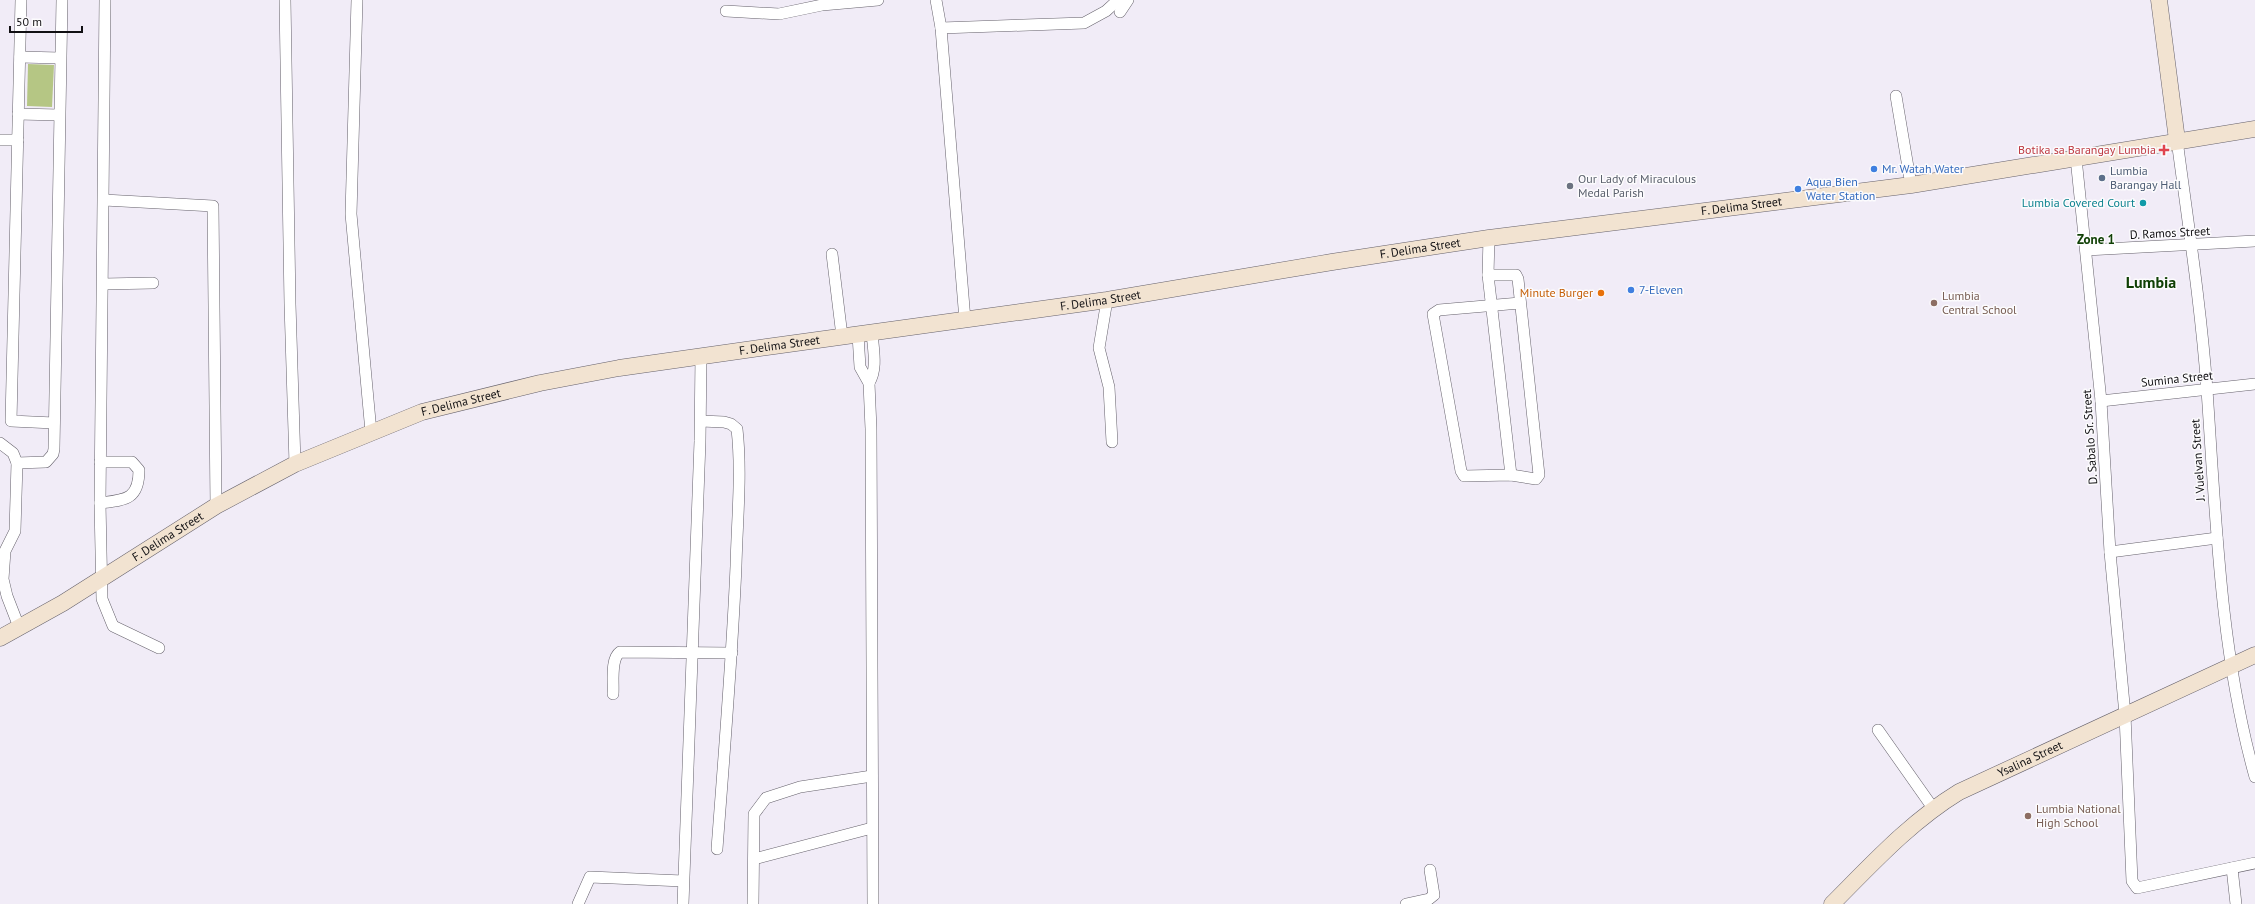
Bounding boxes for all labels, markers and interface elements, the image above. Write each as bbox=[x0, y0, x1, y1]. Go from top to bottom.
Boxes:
scale bar bbox=[10, 8, 82, 34]
text: 50 m bbox=[16, 14, 42, 29]
place label: Botika sa Barangay Lumbia bbox=[2018, 142, 2156, 157]
marker: Botika sa Barangay Lumbia bbox=[2159, 145, 2169, 155]
place label: Mr. Watah Water bbox=[1882, 161, 1964, 176]
place label: Lumbia Barangay Hall bbox=[2110, 163, 2182, 192]
marker: Mr. Watah Water bbox=[1869, 164, 1879, 174]
place label: Our Lady of Miraculous Medal Parish bbox=[1578, 171, 1696, 200]
marker: Lumbia Barangay Hall bbox=[2097, 173, 2107, 183]
place label: Aqua Bien Water Station bbox=[1806, 174, 1875, 203]
marker: Our Lady of Miraculous Medal Parish bbox=[1565, 181, 1575, 191]
marker: Aqua Bien Water Station bbox=[1793, 184, 1803, 194]
street label: F. Delima Street bbox=[1700, 193, 1783, 218]
place label: Lumbia Covered Court bbox=[2022, 195, 2135, 210]
marker: Lumbia Covered Court bbox=[2138, 198, 2148, 208]
street label: D. Ramos Street bbox=[2129, 223, 2211, 242]
district label: Zone 1 bbox=[2077, 231, 2115, 248]
street label: F. Delima Street bbox=[1379, 234, 1462, 262]
district label: Lumbia bbox=[2126, 272, 2176, 292]
place label: 7-Eleven bbox=[1639, 282, 1683, 297]
place label: Minute Burger bbox=[1520, 285, 1593, 300]
marker: 7-Eleven bbox=[1626, 285, 1636, 295]
street label: F. Delima Street bbox=[1059, 286, 1142, 313]
marker: Minute Burger bbox=[1596, 288, 1606, 298]
place label: Lumbia Central School bbox=[1942, 288, 2017, 317]
marker: Lumbia Central School bbox=[1929, 298, 1939, 308]
street label: F. Delima Street bbox=[738, 332, 821, 358]
street label: Sumina Street bbox=[2140, 367, 2214, 390]
street label: F. Delima Street bbox=[419, 385, 502, 419]
street label: D. Sabalo Sr. Street bbox=[2079, 389, 2100, 485]
street label: J. Vuelvan Street bbox=[2187, 418, 2208, 503]
street label: F. Delima Street bbox=[129, 508, 206, 564]
street label: Ysalina Street bbox=[1995, 737, 2065, 780]
place label: Lumbia National High School bbox=[2036, 801, 2121, 830]
marker: Lumbia National High School bbox=[2023, 811, 2033, 821]

